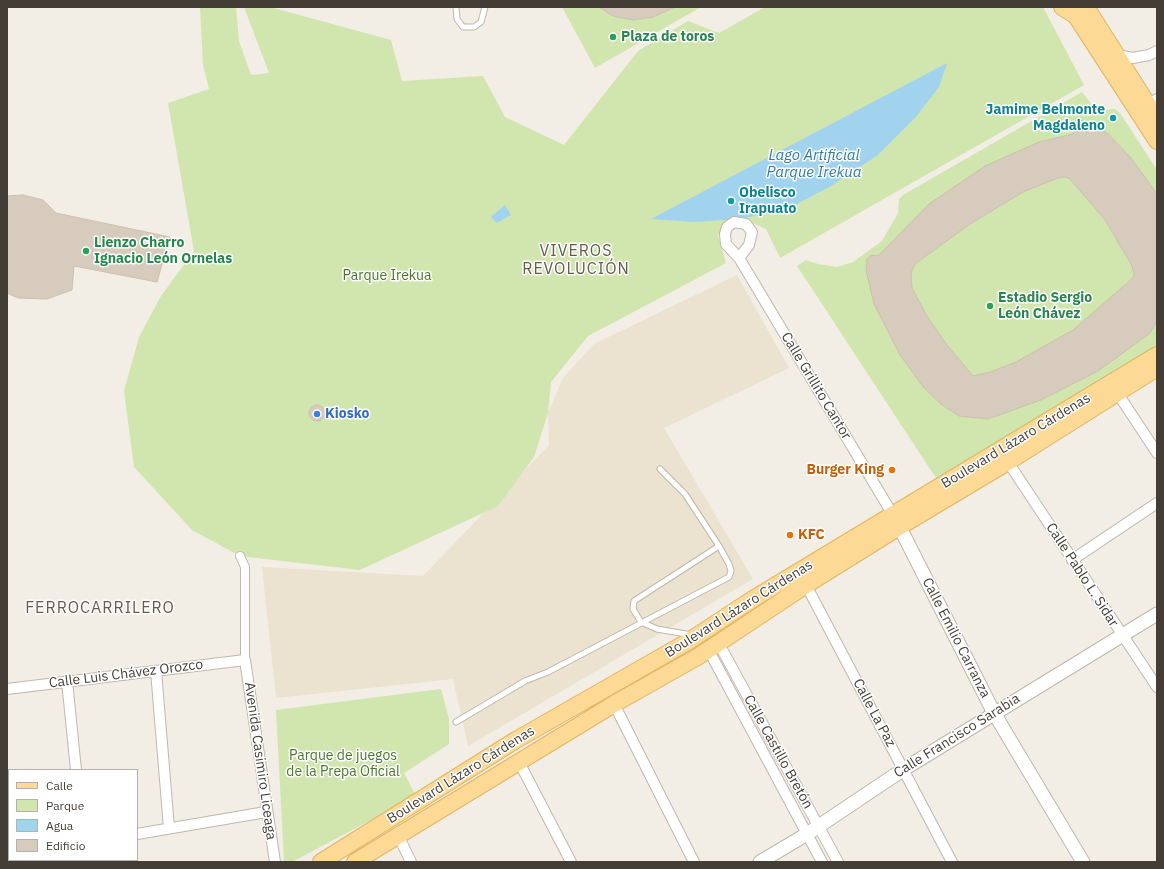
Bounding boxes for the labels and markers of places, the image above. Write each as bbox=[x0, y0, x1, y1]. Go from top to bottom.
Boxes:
place label: Plaza de toros bbox=[621, 29, 714, 45]
marker: Plaza de toros bbox=[608, 32, 618, 42]
place label: Jamime Belmonte Magdaleno bbox=[986, 102, 1105, 134]
marker: Jamime Belmonte Magdaleno bbox=[1108, 113, 1118, 123]
place label: Obelisco Irapuato bbox=[739, 185, 796, 218]
marker: Obelisco Irapuato bbox=[726, 196, 736, 206]
place label: Lienzo Charro Ignacio León Ornelas bbox=[94, 235, 232, 268]
marker: Lienzo Charro Ignacio León Ornelas bbox=[81, 246, 91, 256]
place label: Estadio Sergio León Chávez bbox=[998, 290, 1092, 322]
marker: Estadio Sergio León Chávez bbox=[985, 301, 995, 311]
place label: Kiosko bbox=[325, 406, 369, 422]
marker: Kiosko bbox=[312, 409, 322, 419]
place label: Burger King bbox=[807, 462, 884, 478]
marker: Burger King bbox=[887, 465, 897, 475]
place label: KFC bbox=[798, 527, 825, 543]
marker: KFC bbox=[785, 530, 795, 540]

